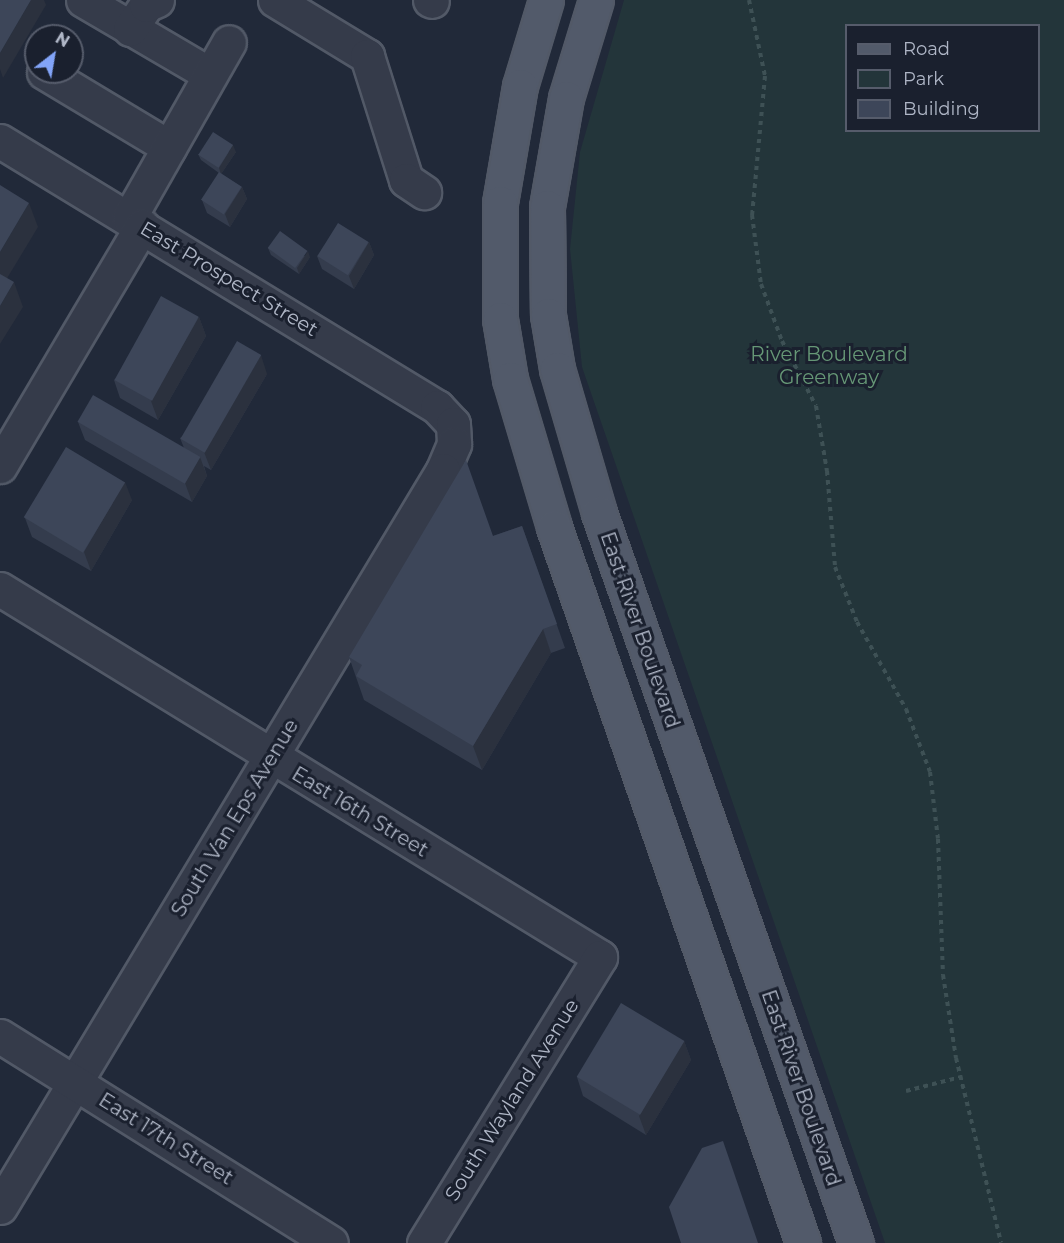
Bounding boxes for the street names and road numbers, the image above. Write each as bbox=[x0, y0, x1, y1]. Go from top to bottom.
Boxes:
street label: East Prospect Street bbox=[136, 216, 322, 342]
street label: East River Boulevard bbox=[595, 529, 685, 731]
street label: South Van Eps Avenue bbox=[167, 715, 303, 921]
street label: East 16th Street bbox=[287, 762, 433, 862]
street label: East River Boulevard bbox=[756, 987, 846, 1189]
street label: South Wayland Avenue bbox=[440, 995, 584, 1205]
street label: East 17th Street bbox=[94, 1088, 238, 1190]

